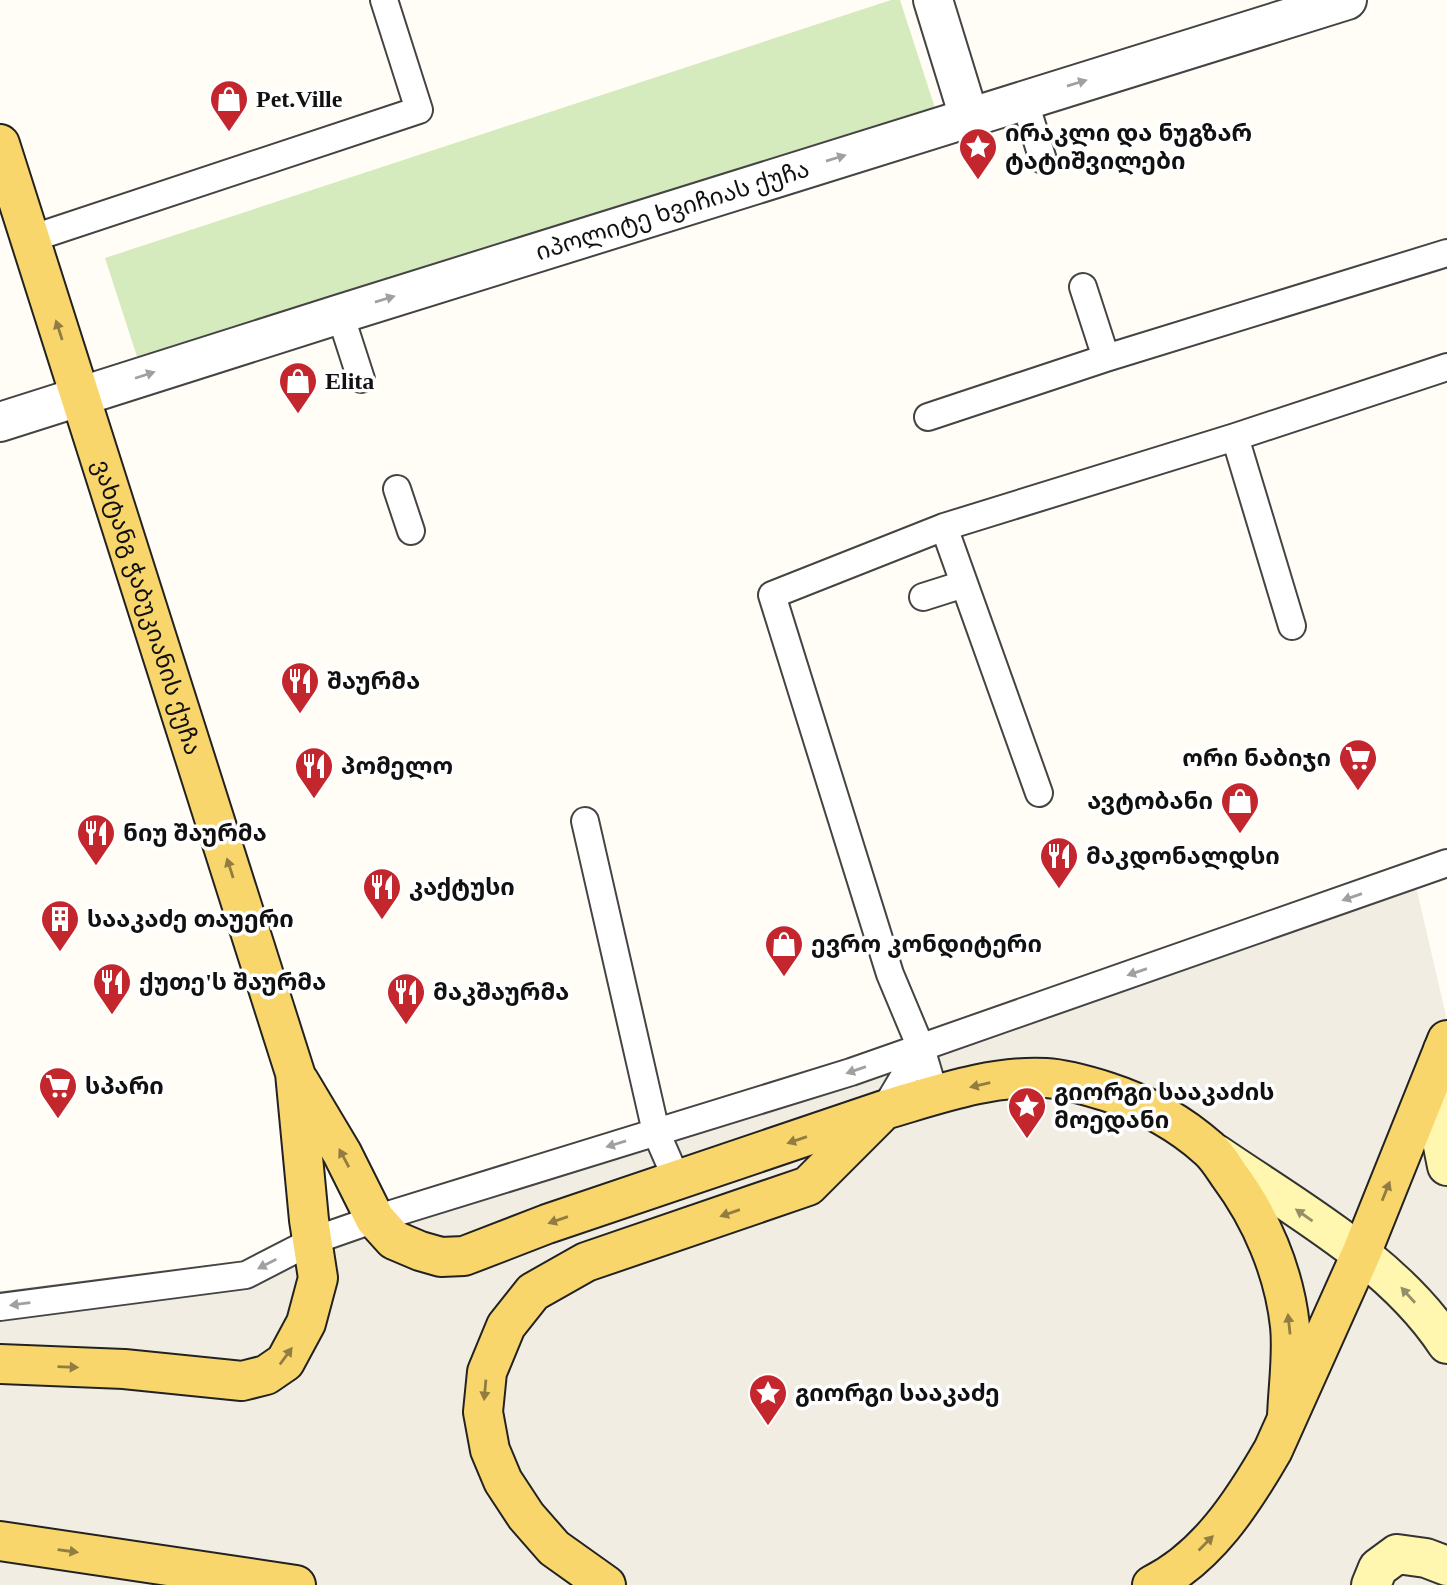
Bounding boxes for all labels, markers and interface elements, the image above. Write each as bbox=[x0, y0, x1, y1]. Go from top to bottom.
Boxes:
one-way arrow bbox=[1066, 77, 1087, 88]
shop icon: Pet.Ville bbox=[208, 78, 250, 133]
place label: Pet.Ville bbox=[256, 86, 343, 112]
place label: ირაკლი და ნუგზარ ტატიშვილები bbox=[1005, 120, 1252, 175]
place icon: ირაკლი და ნუგზარ ტატიშვილები bbox=[957, 126, 999, 181]
one-way arrow bbox=[826, 153, 847, 163]
street label: იპოლიტე ხვიჩიას ქუჩა bbox=[533, 155, 812, 265]
one-way arrow bbox=[375, 294, 396, 304]
one-way arrow bbox=[54, 320, 64, 341]
shop icon: Elita bbox=[277, 360, 319, 415]
place label: Elita bbox=[325, 368, 374, 394]
one-way arrow bbox=[135, 369, 156, 380]
street label: ვახტანგ ჭაბუკიანის ქუჩა bbox=[87, 456, 206, 758]
restaurant icon: შაურმა bbox=[279, 660, 321, 715]
place label: შაურმა bbox=[327, 668, 420, 695]
supermarket icon: ორი ნაბიჯი bbox=[1337, 737, 1379, 792]
restaurant icon: პომელო bbox=[293, 745, 335, 800]
place label: ორი ნაბიჯი bbox=[1182, 745, 1331, 772]
place label: პომელო bbox=[341, 753, 453, 780]
shop icon: ავტობანი bbox=[1219, 780, 1261, 835]
place label: ავტობანი bbox=[1087, 788, 1213, 815]
restaurant icon: ნიუ შაურმა bbox=[75, 812, 117, 867]
place label: ნიუ შაურმა bbox=[123, 820, 267, 847]
restaurant icon: მაკდონალდსი bbox=[1038, 835, 1080, 890]
place label: მაკდონალდსი bbox=[1086, 843, 1280, 871]
one-way arrow bbox=[224, 857, 234, 878]
restaurant icon: კაქტუსი bbox=[361, 866, 403, 921]
place label: კაქტუსი bbox=[409, 874, 515, 901]
one-way arrow bbox=[1341, 892, 1362, 903]
building icon: სააკაძე თაუერი bbox=[39, 898, 81, 953]
place label: სააკაძე თაუერი bbox=[87, 906, 294, 933]
shop icon: ევრო კონდიტერი bbox=[763, 923, 805, 978]
place label: ევრო კონდიტერი bbox=[811, 931, 1042, 959]
restaurant icon: ქუთე'ს შაურმა bbox=[91, 961, 133, 1016]
one-way arrow bbox=[1127, 967, 1148, 978]
place label: ქუთე'ს შაურმა bbox=[139, 969, 326, 996]
restaurant icon: მაკშაურმა bbox=[385, 971, 427, 1026]
place label: მაკშაურმა bbox=[433, 979, 569, 1006]
supermarket icon: სპარი bbox=[37, 1065, 79, 1120]
one-way arrow bbox=[846, 1065, 867, 1076]
place label: სპარი bbox=[85, 1073, 164, 1099]
one-way arrow bbox=[969, 1079, 991, 1090]
place label: გიორგი სააკაძის მოედანი bbox=[1054, 1079, 1274, 1135]
place icon: გიორგი სააკაძის მოედანი bbox=[1006, 1085, 1048, 1140]
one-way arrow bbox=[786, 1135, 807, 1146]
one-way arrow bbox=[605, 1140, 626, 1150]
one-way arrow bbox=[338, 1148, 350, 1168]
one-way arrow bbox=[1381, 1180, 1392, 1201]
one-way arrow bbox=[719, 1208, 740, 1219]
one-way arrow bbox=[1295, 1209, 1314, 1222]
one-way arrow bbox=[547, 1215, 568, 1226]
one-way arrow bbox=[257, 1258, 277, 1270]
one-way arrow bbox=[1400, 1287, 1416, 1304]
one-way arrow bbox=[9, 1299, 31, 1310]
one-way arrow bbox=[1283, 1313, 1294, 1335]
one-way arrow bbox=[279, 1347, 293, 1365]
one-way arrow bbox=[57, 1361, 79, 1372]
place icon: გიორგი სააკაძე bbox=[747, 1372, 789, 1427]
one-way arrow bbox=[479, 1379, 490, 1401]
place label: გიორგი სააკაძე bbox=[795, 1380, 1000, 1407]
one-way arrow bbox=[1197, 1535, 1214, 1552]
one-way arrow bbox=[57, 1546, 79, 1557]

